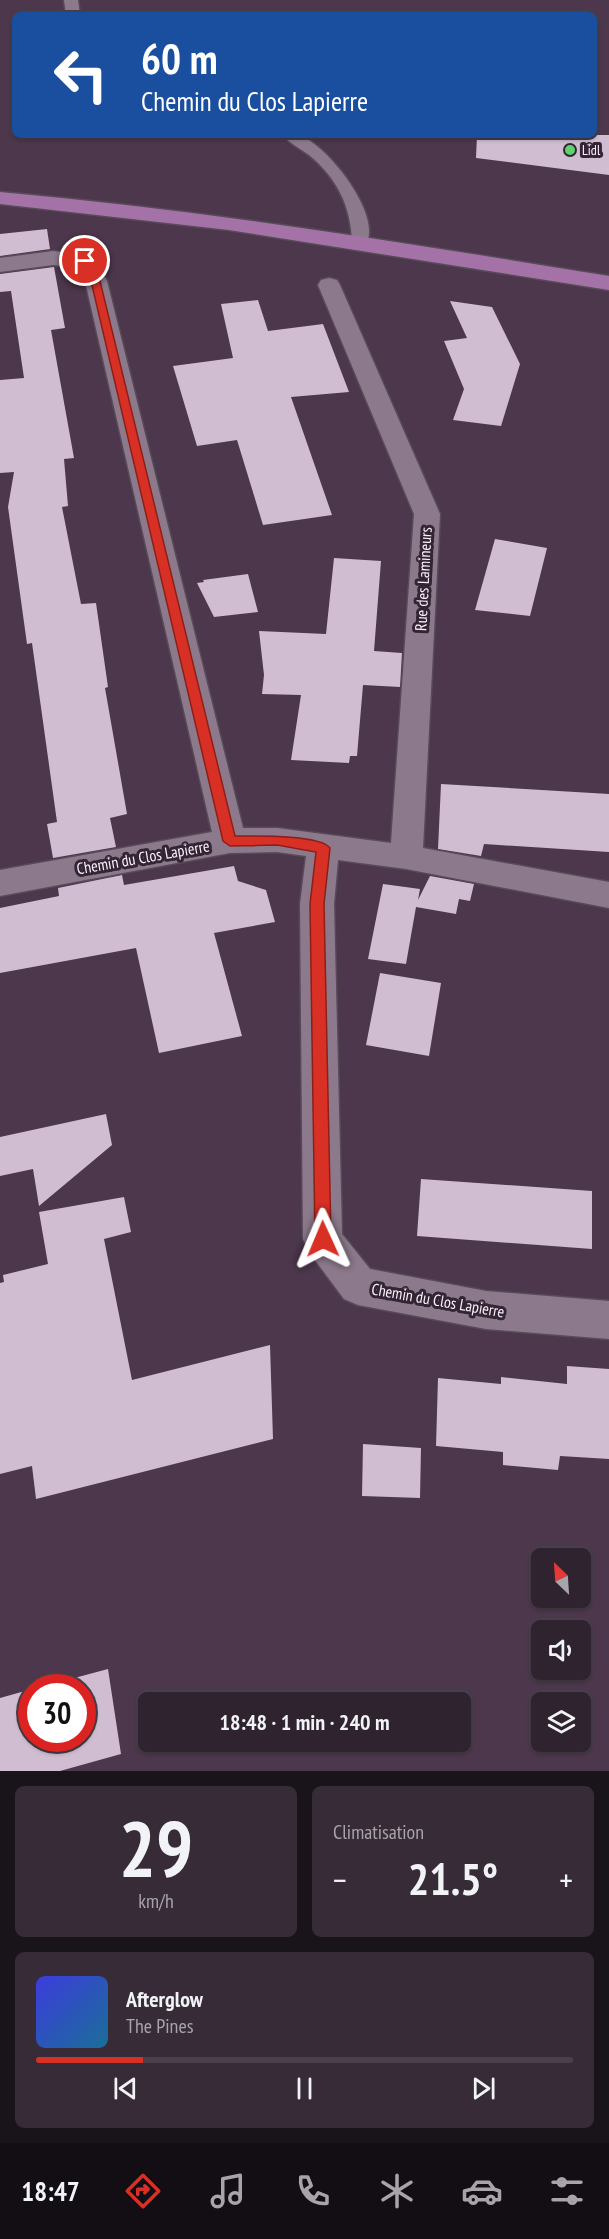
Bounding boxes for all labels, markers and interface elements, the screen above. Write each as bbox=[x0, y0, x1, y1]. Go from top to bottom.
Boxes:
text: 60 m bbox=[141, 31, 218, 86]
icon: left bbox=[42, 36, 120, 114]
text: Chemin du Clos Lapierre bbox=[141, 84, 368, 118]
place label: Lidl bbox=[582, 141, 601, 159]
marker: Lidl bbox=[563, 143, 577, 157]
pin bbox=[59, 235, 110, 286]
icon: arrive bbox=[68, 244, 101, 277]
street label: Rue des Lamineurs bbox=[410, 527, 436, 631]
street label: Chemin du Clos Lapierre bbox=[75, 835, 211, 879]
position arrow bbox=[291, 1207, 355, 1271]
street label: Chemin du Clos Lapierre bbox=[370, 1278, 506, 1322]
north arrow bbox=[531, 1548, 591, 1608]
map controls bbox=[531, 1548, 591, 1752]
button: sound bbox=[531, 1620, 591, 1680]
speed limit sign: 30 bbox=[18, 1674, 96, 1752]
button: layers bbox=[531, 1692, 591, 1752]
text: 18:48 · 1 min · 240 m bbox=[219, 1708, 390, 1736]
text: 29 bbox=[119, 1798, 193, 1899]
text: Climatisation bbox=[333, 1819, 424, 1845]
text: 21.5° bbox=[408, 1849, 498, 1907]
text: − bbox=[333, 1858, 347, 1901]
text: + bbox=[559, 1858, 573, 1901]
text: km/h bbox=[138, 1888, 174, 1914]
text: Afterglow bbox=[126, 1985, 203, 2013]
text: The Pines bbox=[126, 2013, 193, 2039]
icon: previous bbox=[109, 2072, 142, 2105]
icon: pause bbox=[288, 2072, 321, 2105]
icon: next bbox=[467, 2072, 500, 2105]
icon: directions bbox=[122, 2170, 164, 2212]
icon: music bbox=[207, 2170, 249, 2212]
icon: phone bbox=[292, 2170, 334, 2212]
icon: climate bbox=[376, 2170, 418, 2212]
icon: car bbox=[461, 2170, 503, 2212]
icon: filters bbox=[546, 2170, 588, 2212]
text: 18:47 bbox=[21, 2174, 80, 2208]

